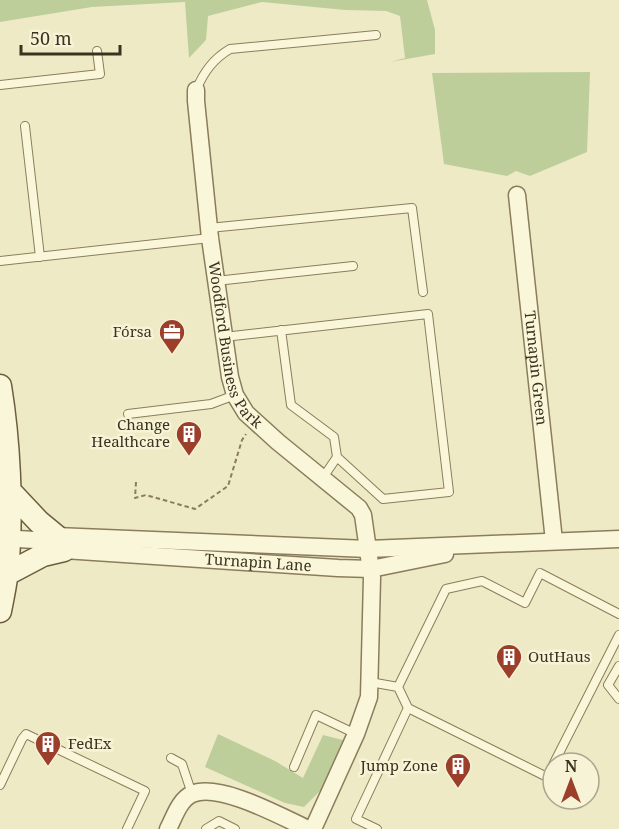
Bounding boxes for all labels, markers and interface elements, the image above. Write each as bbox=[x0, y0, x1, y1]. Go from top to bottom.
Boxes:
scale bar bbox=[21, 18, 120, 56]
text: 50 m bbox=[30, 26, 72, 50]
street label: Woodford Business Park bbox=[204, 260, 267, 432]
street label: Turnapin Green bbox=[520, 310, 553, 427]
office icon: Fórsa bbox=[157, 317, 187, 355]
place label: Fórsa bbox=[113, 321, 152, 341]
place label: Change Healthcare bbox=[91, 414, 170, 451]
building icon: Change Healthcare bbox=[174, 419, 204, 457]
street label: Turnapin Lane bbox=[204, 548, 312, 575]
building icon: OutHaus bbox=[494, 642, 524, 680]
place label: OutHaus bbox=[528, 646, 591, 666]
building icon: FedEx bbox=[33, 729, 63, 767]
place label: FedEx bbox=[68, 733, 112, 753]
building icon: Jump Zone bbox=[443, 751, 473, 789]
north arrow bbox=[541, 751, 601, 811]
place label: Jump Zone bbox=[360, 755, 438, 775]
text: N bbox=[565, 755, 578, 777]

